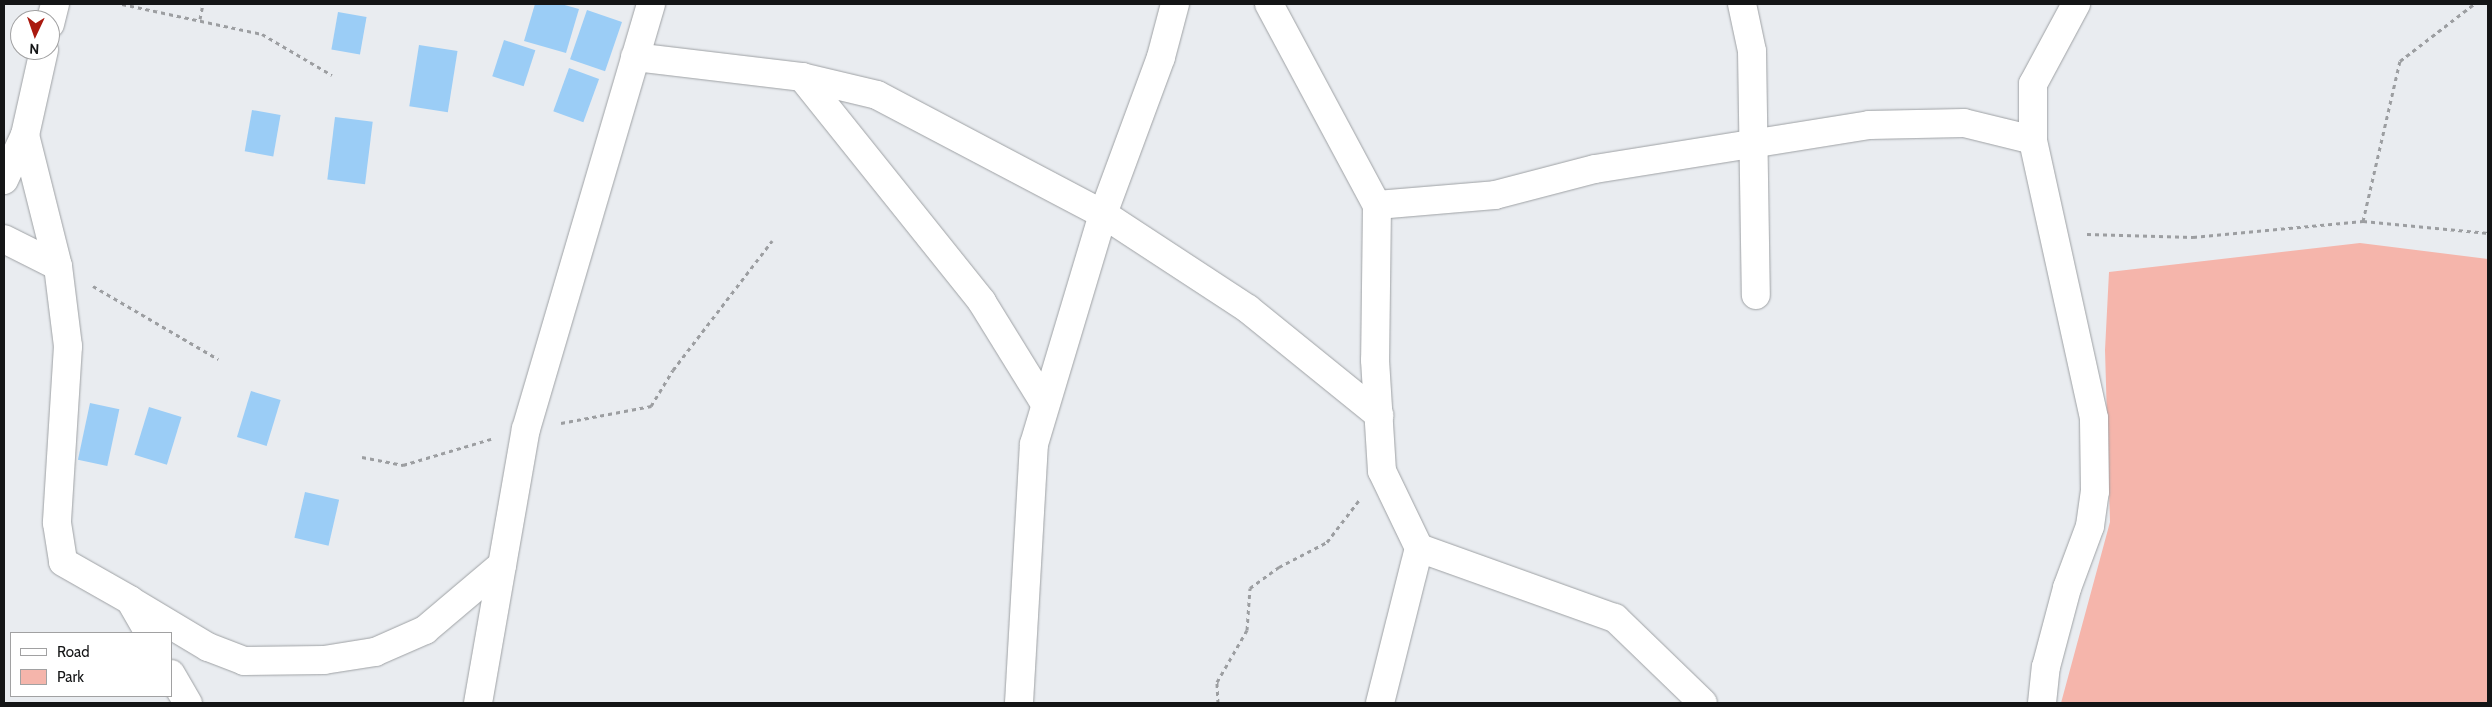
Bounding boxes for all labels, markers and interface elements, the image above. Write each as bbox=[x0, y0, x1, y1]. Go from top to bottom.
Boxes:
north arrow bbox=[10, 10, 60, 60]
text: N bbox=[29, 40, 40, 58]
legend bbox=[10, 632, 172, 697]
text: Road bbox=[57, 643, 90, 661]
text: Park bbox=[57, 668, 84, 686]

